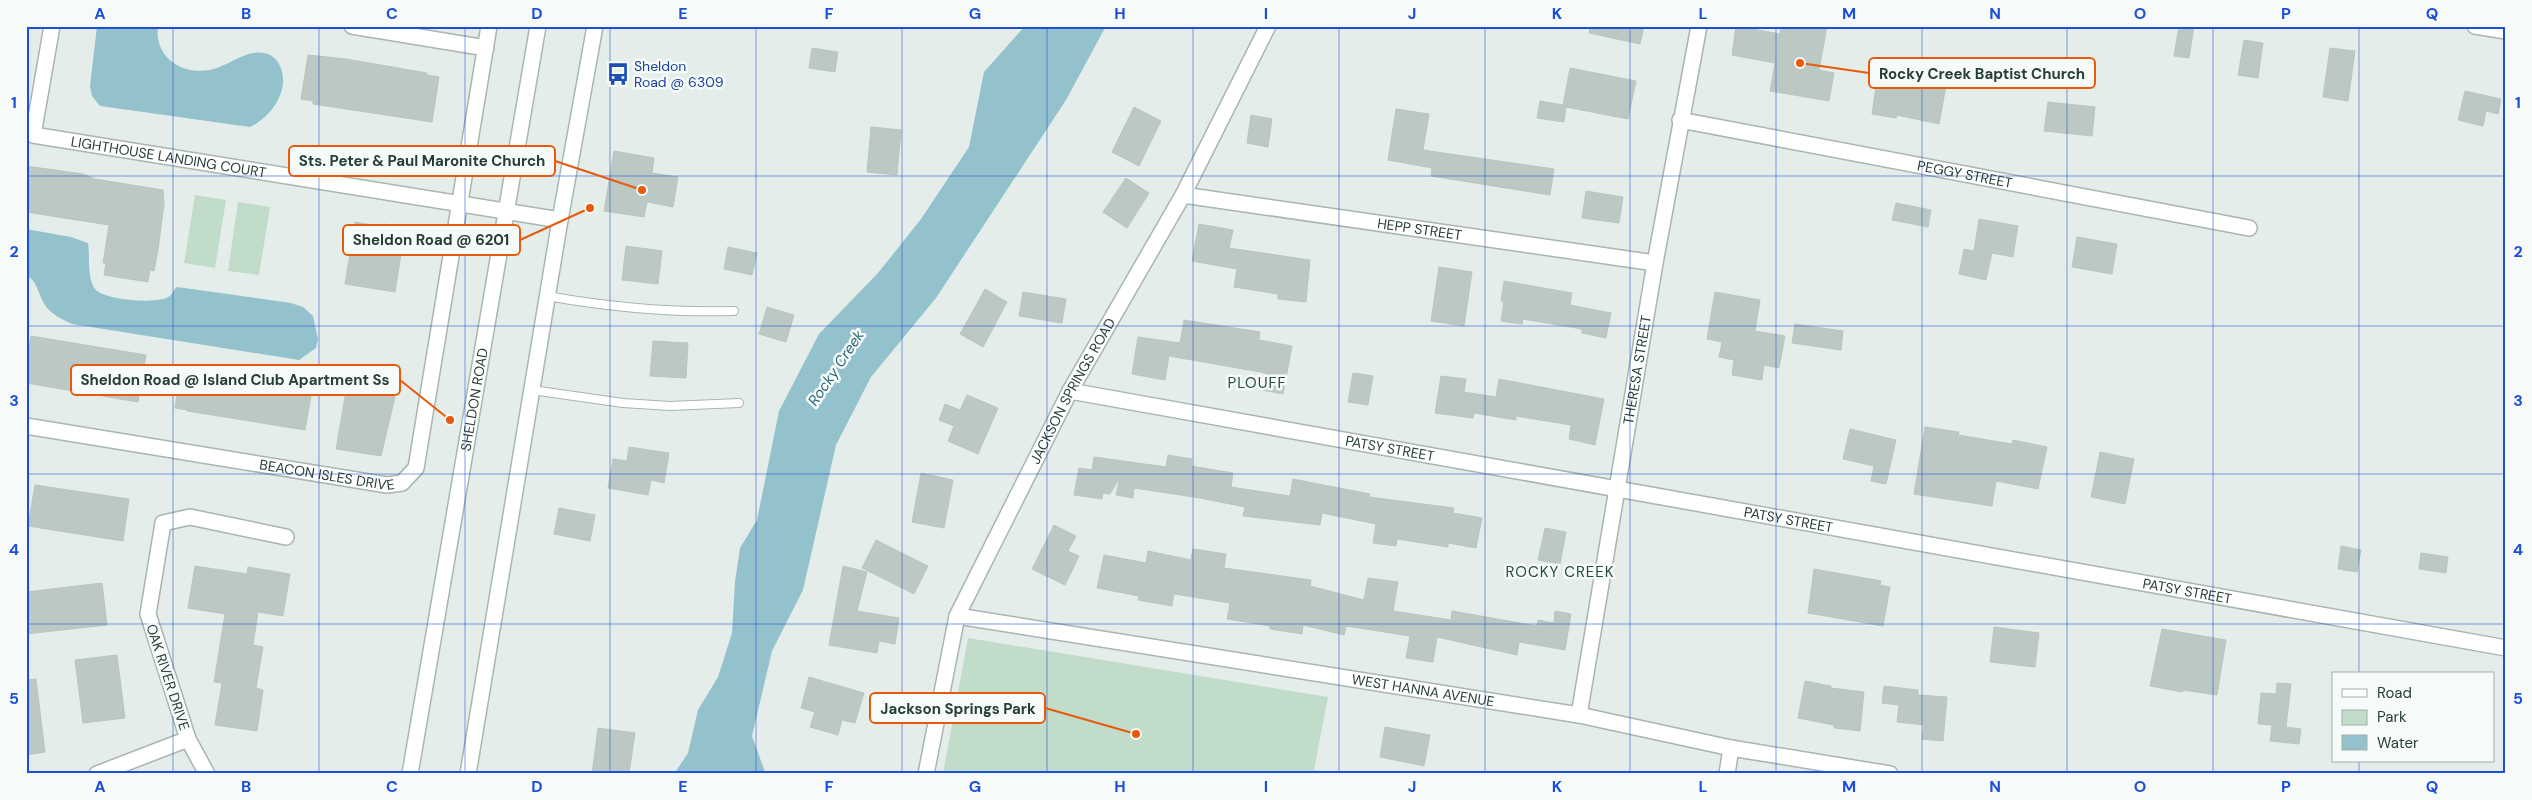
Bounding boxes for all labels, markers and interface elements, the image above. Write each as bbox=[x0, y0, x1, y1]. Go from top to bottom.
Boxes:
text: A bbox=[94, 3, 106, 24]
text: B bbox=[241, 3, 251, 24]
text: C bbox=[386, 3, 398, 24]
text: D bbox=[531, 3, 543, 24]
text: E bbox=[678, 3, 688, 24]
text: F bbox=[825, 3, 834, 24]
text: G bbox=[969, 3, 981, 24]
text: H bbox=[1114, 3, 1126, 24]
text: I bbox=[1264, 3, 1268, 24]
text: J bbox=[1408, 3, 1416, 24]
text: K bbox=[1552, 3, 1563, 24]
text: L bbox=[1699, 3, 1708, 24]
text: M bbox=[1842, 3, 1856, 24]
text: N bbox=[1989, 3, 2001, 24]
text: O bbox=[2134, 3, 2146, 24]
text: P bbox=[2281, 3, 2291, 24]
text: Q bbox=[2426, 3, 2438, 24]
place label: Sheldon Road @ 6309 bbox=[634, 57, 724, 91]
callout: Rocky Creek Baptist Church bbox=[1869, 58, 2095, 88]
bus stop icon: Sheldon Road @ 6309 bbox=[605, 61, 631, 87]
text: Rocky Creek Baptist Church bbox=[1879, 64, 2085, 84]
text: 1 bbox=[11, 92, 17, 113]
text: 1 bbox=[2515, 92, 2521, 113]
street label: LIGHTHOUSE LANDING COURT bbox=[70, 132, 268, 182]
callout: Sts. Peter & Paul Maronite Church bbox=[289, 146, 555, 176]
text: Sts. Peter & Paul Maronite Church bbox=[299, 151, 545, 171]
street label: PEGGY STREET bbox=[1916, 156, 2014, 192]
street label: HEPP STREET bbox=[1376, 214, 1463, 244]
callout: Sheldon Road @ 6201 bbox=[343, 225, 520, 255]
text: Sheldon Road @ 6201 bbox=[353, 230, 509, 250]
text: 2 bbox=[9, 241, 19, 262]
text: 2 bbox=[2513, 241, 2523, 262]
street label: THERESA STREET bbox=[1619, 314, 1655, 426]
street label: JACKSON SPRINGS ROAD bbox=[1026, 315, 1119, 467]
water label: Rocky Creek bbox=[803, 326, 869, 410]
street label: SHELDON ROAD bbox=[456, 347, 492, 452]
callout: Sheldon Road @ Island Club Apartment Ss bbox=[71, 365, 400, 395]
text: Sheldon Road @ Island Club Apartment Ss bbox=[80, 370, 390, 390]
district label: PLOUFF bbox=[1227, 373, 1287, 393]
text: 3 bbox=[9, 390, 19, 411]
text: 3 bbox=[2513, 390, 2523, 411]
street label: PATSY STREET bbox=[1344, 431, 1436, 465]
street label: BEACON ISLES DRIVE bbox=[258, 455, 396, 494]
street label: PATSY STREET bbox=[1743, 503, 1835, 536]
text: 4 bbox=[9, 539, 19, 560]
text: 4 bbox=[2513, 539, 2523, 560]
district label: ROCKY CREEK bbox=[1505, 562, 1615, 582]
street label: PATSY STREET bbox=[2141, 574, 2233, 608]
street label: OAK RIVER DRIVE bbox=[142, 622, 194, 733]
street label: WEST HANNA AVENUE bbox=[1350, 670, 1496, 710]
legend bbox=[2332, 672, 2494, 762]
text: Road bbox=[2377, 683, 2412, 703]
text: 5 bbox=[9, 688, 19, 709]
text: 5 bbox=[2513, 688, 2523, 709]
callout: Jackson Springs Park bbox=[870, 693, 1045, 723]
text: Jackson Springs Park bbox=[880, 699, 1036, 719]
text: Park bbox=[2377, 707, 2407, 727]
text: Water bbox=[2377, 733, 2419, 753]
text: A bbox=[94, 776, 106, 797]
text: B bbox=[241, 776, 251, 797]
text: C bbox=[386, 776, 398, 797]
text: D bbox=[531, 776, 543, 797]
text: E bbox=[678, 776, 688, 797]
text: F bbox=[825, 776, 834, 797]
text: G bbox=[969, 776, 981, 797]
text: H bbox=[1114, 776, 1126, 797]
text: I bbox=[1264, 776, 1268, 797]
text: J bbox=[1408, 776, 1416, 797]
text: K bbox=[1552, 776, 1563, 797]
text: L bbox=[1699, 776, 1708, 797]
text: M bbox=[1842, 776, 1856, 797]
text: N bbox=[1989, 776, 2001, 797]
text: O bbox=[2134, 776, 2146, 797]
text: P bbox=[2281, 776, 2291, 797]
text: Q bbox=[2426, 776, 2438, 797]

